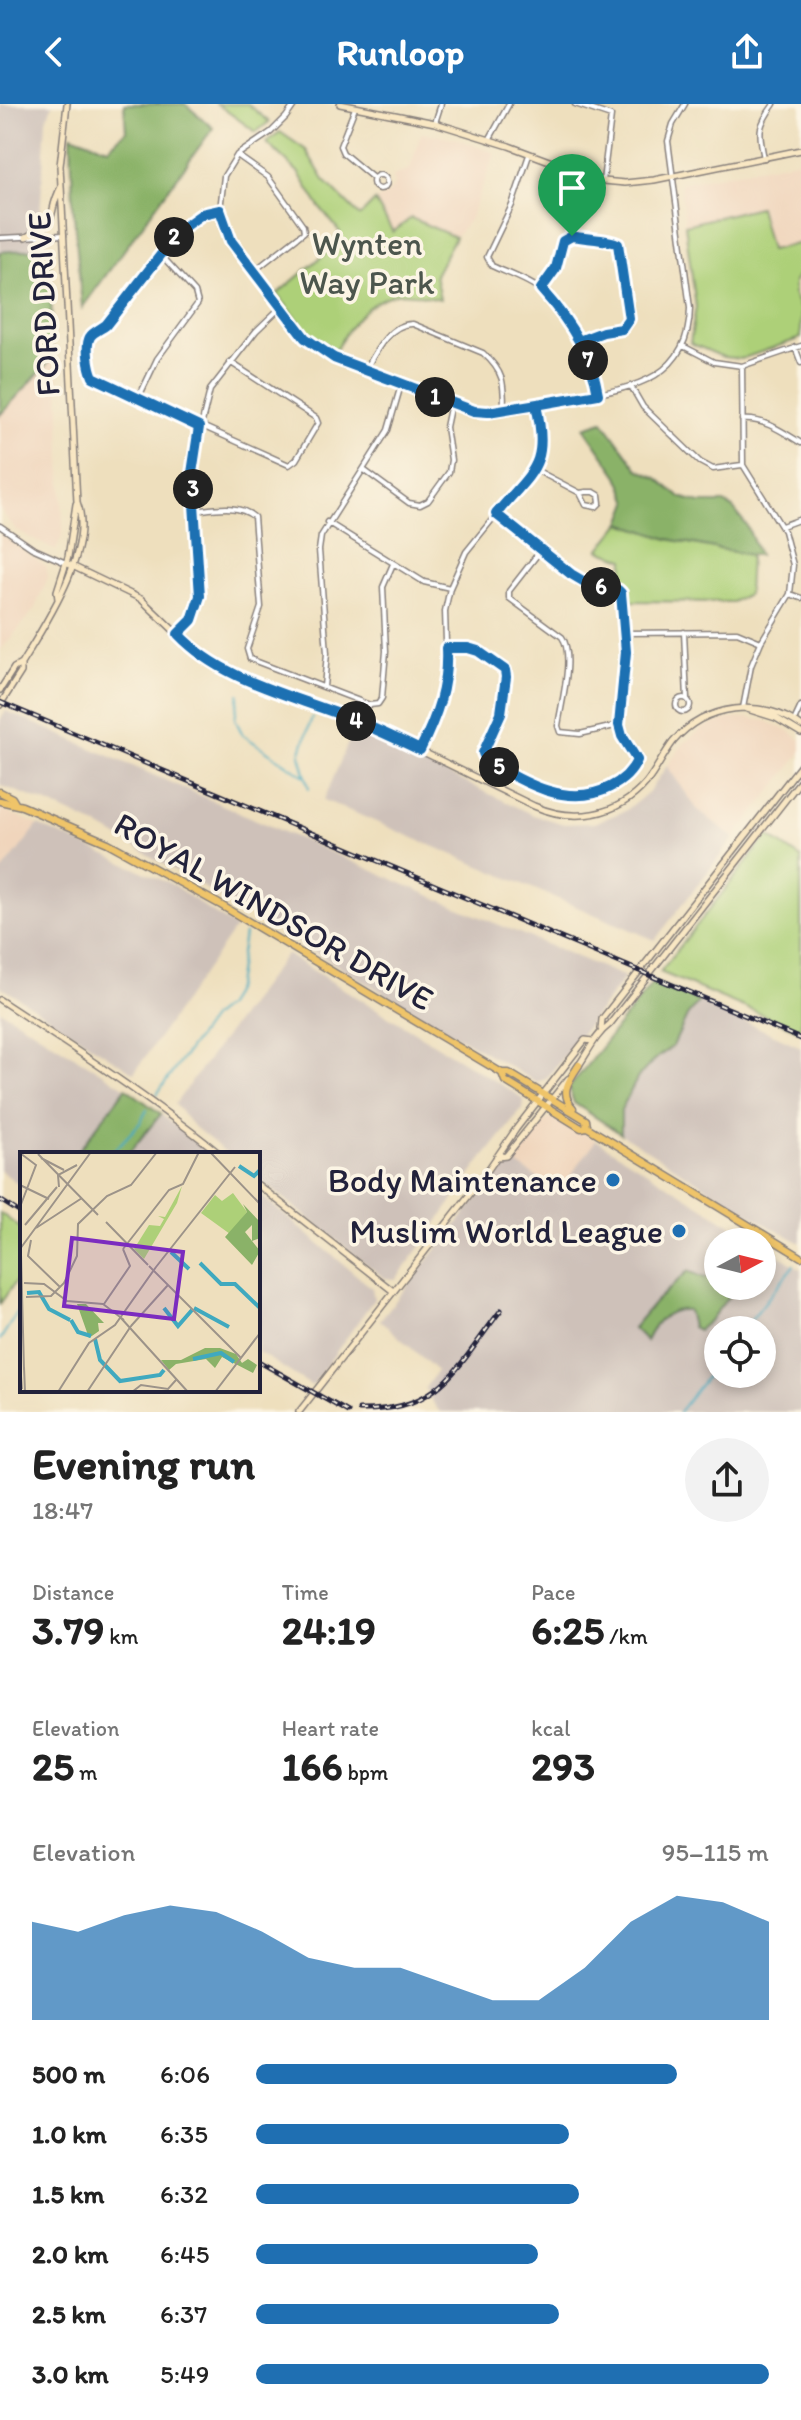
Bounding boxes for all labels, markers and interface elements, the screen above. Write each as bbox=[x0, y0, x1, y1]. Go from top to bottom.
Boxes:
icon: back bbox=[32, 30, 76, 74]
icon: share bbox=[725, 30, 769, 74]
text: Runloop bbox=[337, 31, 464, 74]
pin bbox=[538, 154, 606, 236]
icon: arrive bbox=[550, 166, 594, 210]
street label: FORD DRIVE bbox=[18, 211, 69, 397]
pin: 2 bbox=[154, 217, 194, 257]
text: 2 bbox=[168, 223, 180, 250]
park label: Wynten Way Park bbox=[299, 223, 435, 303]
pin: 7 bbox=[568, 340, 608, 380]
text: 7 bbox=[583, 346, 593, 373]
pin: 1 bbox=[415, 377, 455, 417]
text: 1 bbox=[430, 383, 440, 410]
pin: 3 bbox=[173, 469, 213, 509]
text: 3 bbox=[187, 475, 199, 502]
pin: 6 bbox=[581, 567, 621, 607]
text: 6 bbox=[595, 573, 607, 600]
pin: 4 bbox=[336, 701, 376, 741]
text: 4 bbox=[349, 707, 363, 734]
pin: 5 bbox=[479, 747, 519, 787]
text: 5 bbox=[493, 753, 505, 780]
street label: ROYAL WINDSOR DRIVE bbox=[107, 803, 441, 1020]
inset map bbox=[20, 1152, 260, 1392]
place label: Body Maintenance bbox=[328, 1160, 597, 1201]
marker: Body Maintenance bbox=[604, 1171, 622, 1189]
place label: Muslim World League bbox=[349, 1211, 663, 1252]
marker: Muslim World League bbox=[670, 1222, 688, 1240]
north arrow bbox=[704, 1228, 776, 1300]
map controls bbox=[704, 1228, 776, 1388]
button: locate bbox=[704, 1316, 776, 1388]
text: Evening run bbox=[32, 1437, 255, 1490]
button: share bbox=[685, 1438, 769, 1522]
text: 18:47 bbox=[32, 1494, 93, 1526]
text: Distance bbox=[32, 1579, 114, 1606]
text: Time bbox=[282, 1579, 329, 1606]
text: Pace bbox=[531, 1579, 575, 1606]
text: 3.79 bbox=[32, 1606, 104, 1654]
text: 24:19 bbox=[282, 1606, 376, 1654]
text: 6:25 bbox=[531, 1606, 604, 1654]
text: km bbox=[104, 1623, 138, 1650]
text: /km bbox=[604, 1623, 648, 1650]
text: Elevation bbox=[32, 1715, 119, 1742]
text: Heart rate bbox=[282, 1715, 379, 1742]
text: kcal bbox=[531, 1715, 570, 1742]
text: 25 bbox=[32, 1742, 74, 1790]
text: 166 bbox=[282, 1742, 343, 1790]
text: 293 bbox=[531, 1742, 595, 1790]
text: m bbox=[74, 1759, 98, 1786]
text: bpm bbox=[343, 1759, 388, 1786]
text: Elevation bbox=[32, 1836, 135, 1868]
text: 95–115 m bbox=[662, 1836, 769, 1868]
text: 500 m bbox=[32, 2058, 105, 2090]
text: 6:06 bbox=[160, 2058, 210, 2090]
text: 1.0 km bbox=[32, 2118, 107, 2150]
text: 6:35 bbox=[160, 2118, 208, 2150]
text: 1.5 km bbox=[32, 2178, 104, 2210]
text: 6:32 bbox=[160, 2178, 208, 2210]
text: 2.0 km bbox=[32, 2238, 108, 2270]
text: 6:45 bbox=[160, 2238, 209, 2270]
text: 2.5 km bbox=[32, 2298, 106, 2330]
text: 6:37 bbox=[160, 2298, 207, 2330]
text: 3.0 km bbox=[32, 2358, 109, 2390]
text: 5:49 bbox=[160, 2358, 209, 2390]

